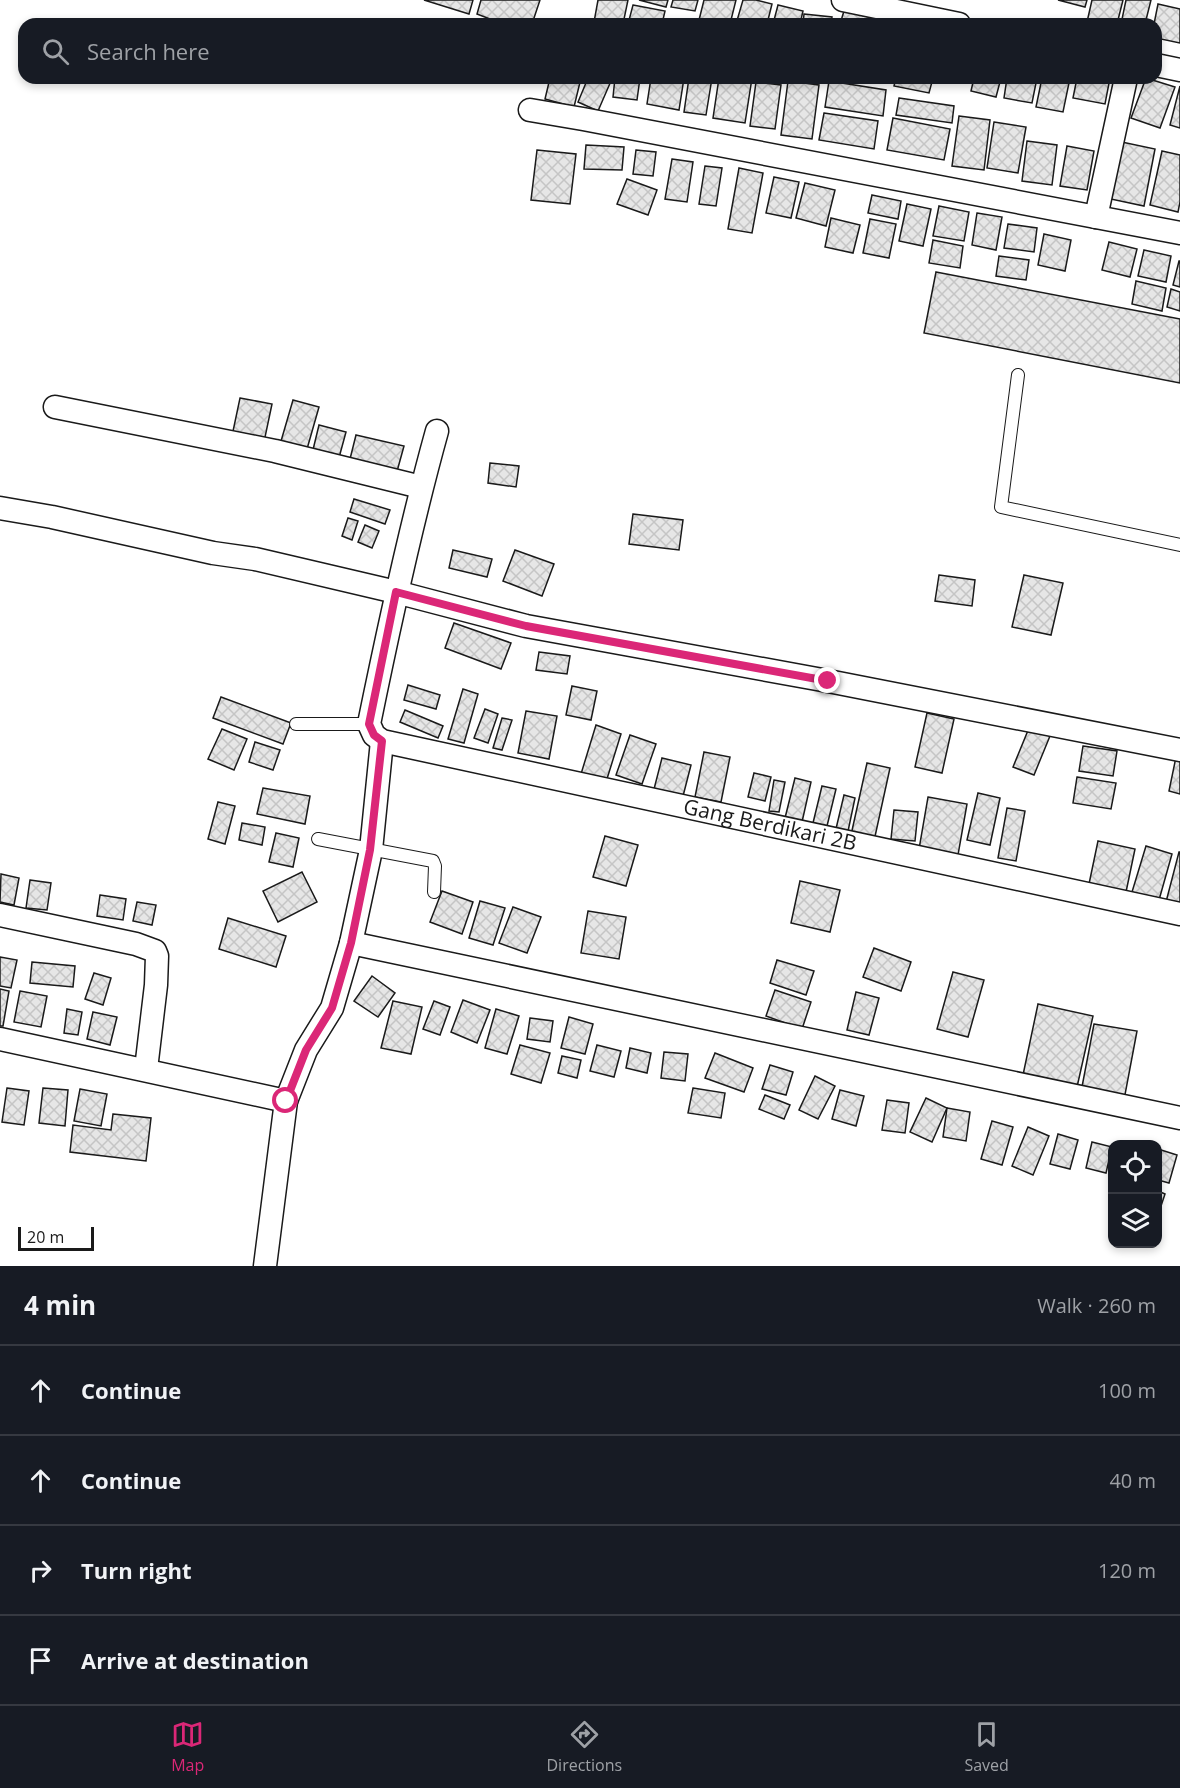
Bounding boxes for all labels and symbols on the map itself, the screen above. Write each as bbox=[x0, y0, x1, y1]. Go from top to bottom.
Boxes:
route end bbox=[814, 667, 840, 693]
street label: Gang Berdikari 2B bbox=[681, 792, 860, 857]
route start bbox=[272, 1087, 298, 1113]
scale bar bbox=[18, 1224, 94, 1252]

